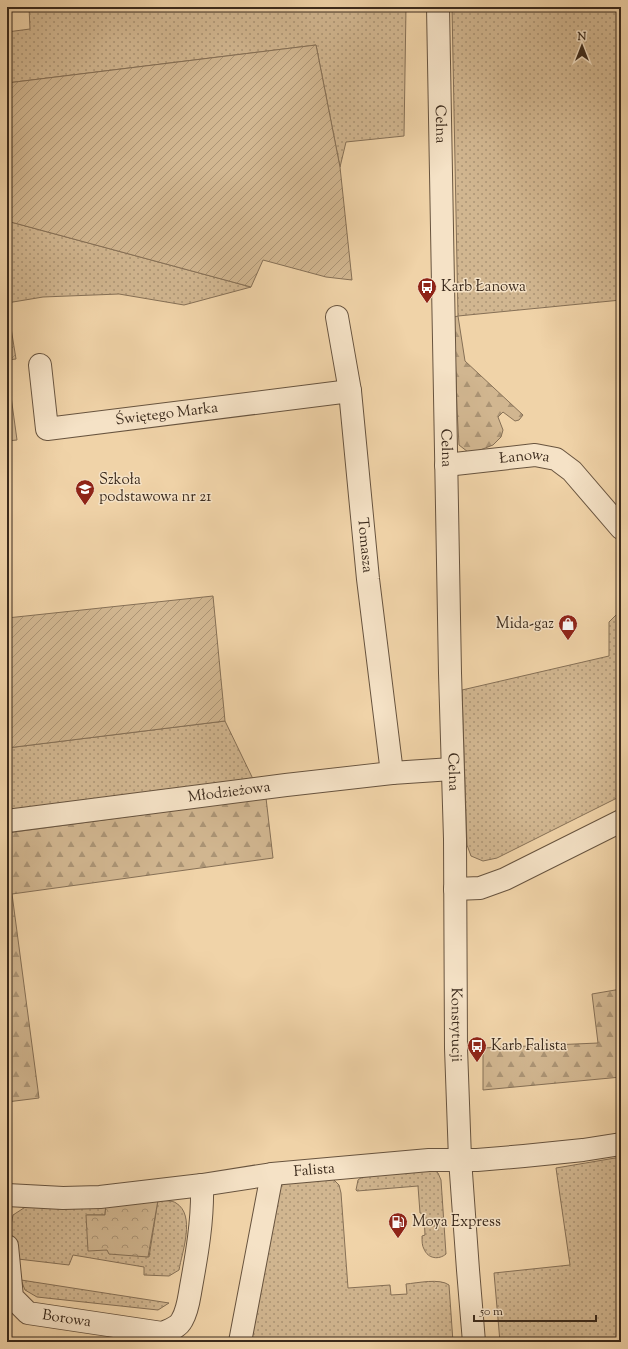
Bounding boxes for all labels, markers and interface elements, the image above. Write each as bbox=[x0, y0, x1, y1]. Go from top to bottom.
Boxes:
north arrow bbox=[562, 26, 602, 66]
text: N bbox=[577, 29, 587, 45]
street label: Celna bbox=[429, 105, 451, 144]
bus stop icon: Karb Łanowa bbox=[416, 276, 438, 304]
place label: Karb Łanowa bbox=[441, 277, 526, 298]
street label: Świętego Marka bbox=[114, 397, 219, 431]
street label: Celna bbox=[435, 428, 457, 467]
street label: Łanowa bbox=[498, 444, 552, 469]
place label: Szkoła podstawowa nr 21 bbox=[99, 470, 211, 508]
school or university icon: Szkoła podstawowa nr 21 bbox=[74, 478, 96, 506]
street label: Tomasza bbox=[352, 517, 378, 574]
shop icon: Mida-gaz bbox=[557, 613, 579, 641]
place label: Mida-gaz bbox=[496, 614, 554, 635]
street label: Celna bbox=[442, 752, 464, 792]
street label: Młodzieżowa bbox=[187, 777, 272, 808]
street label: Konstytucji bbox=[445, 987, 467, 1063]
bus stop icon: Karb Falista bbox=[466, 1035, 488, 1063]
place label: Karb Falista bbox=[491, 1036, 567, 1057]
street label: Falista bbox=[293, 1158, 336, 1183]
fuel station icon: Moya Express bbox=[387, 1211, 409, 1239]
place label: Moya Express bbox=[412, 1212, 501, 1233]
scale bar bbox=[474, 1297, 596, 1323]
text: 50 m bbox=[479, 1303, 503, 1321]
street label: Borowa bbox=[41, 1305, 93, 1333]

